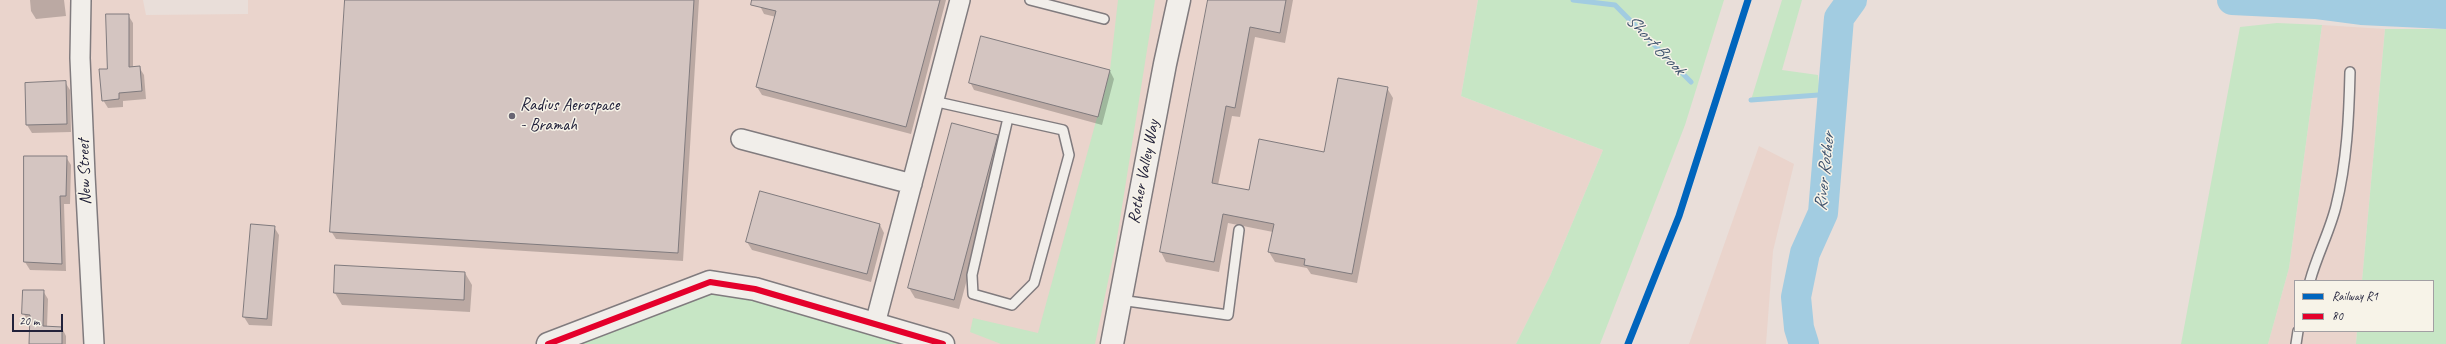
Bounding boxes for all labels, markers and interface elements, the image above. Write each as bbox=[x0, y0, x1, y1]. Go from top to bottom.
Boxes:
water label: Short Brook bbox=[1621, 10, 1689, 80]
place label: Radius Aerospace - Bramah bbox=[520, 96, 619, 136]
marker: Radius Aerospace - Bramah bbox=[507, 111, 517, 121]
street label: Rother Valley Way bbox=[1124, 118, 1164, 226]
water label: River Rother bbox=[1810, 132, 1840, 212]
street label: New Street bbox=[74, 139, 96, 205]
legend bbox=[2294, 280, 2434, 332]
text: Railway R1 bbox=[2332, 288, 2378, 304]
scale bar bbox=[14, 306, 65, 332]
text: 80 bbox=[2332, 308, 2343, 324]
text: 20 m bbox=[19, 313, 39, 329]

